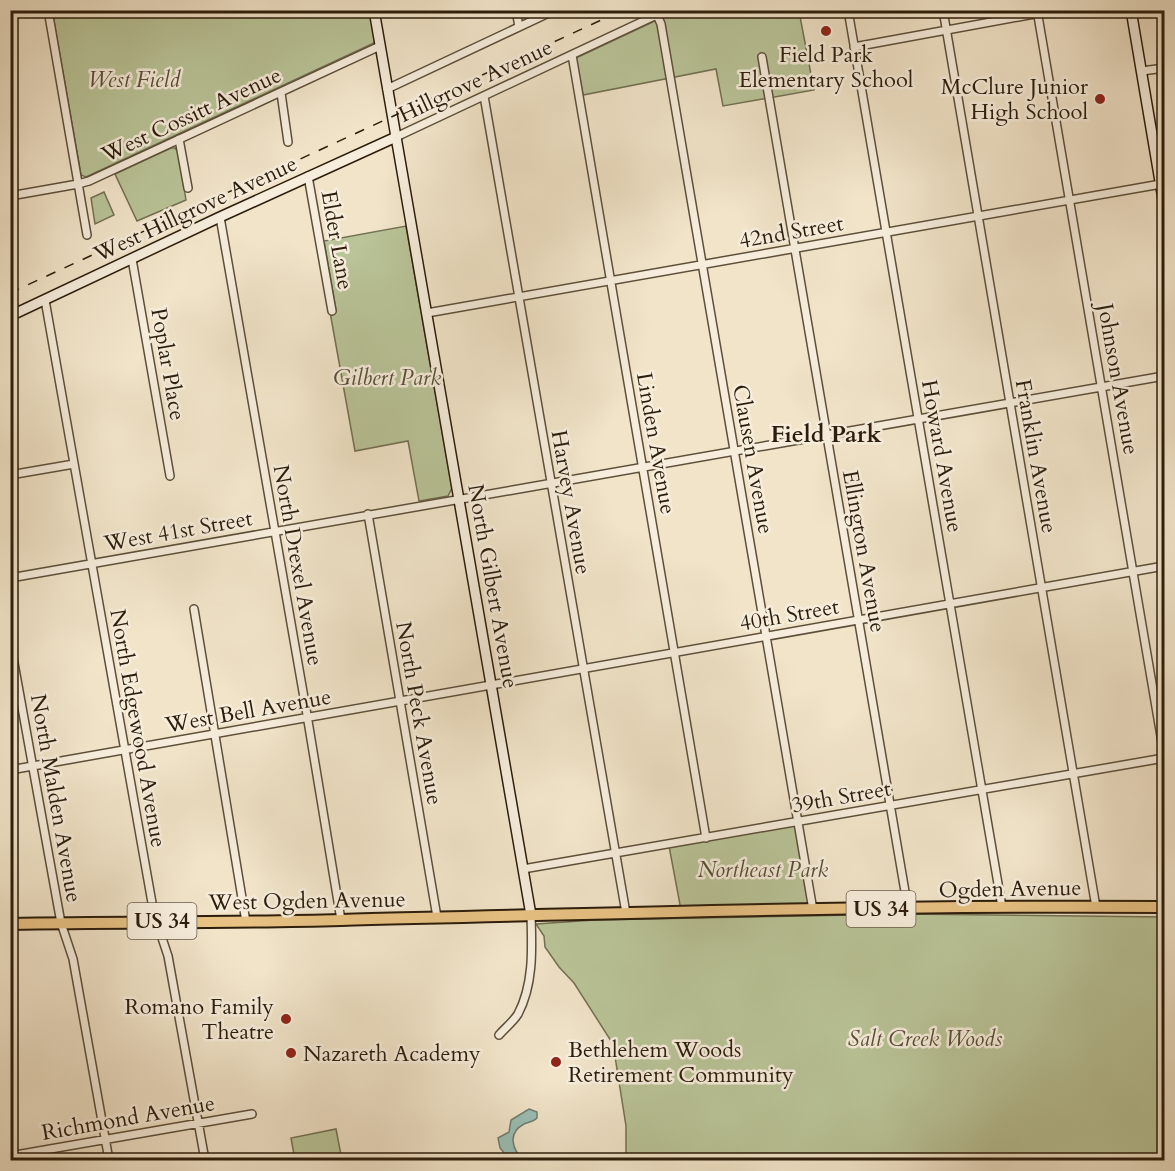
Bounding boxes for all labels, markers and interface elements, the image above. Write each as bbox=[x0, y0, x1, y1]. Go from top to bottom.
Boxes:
marker: Field Park Elementary School bbox=[819, 24, 833, 38]
street label: Hillgrove Avenue bbox=[394, 32, 557, 130]
place label: Field Park Elementary School bbox=[739, 40, 914, 95]
street label: West Cossitt Avenue bbox=[96, 60, 286, 170]
park label: West Field bbox=[88, 65, 181, 95]
place label: McClure Junior High School bbox=[941, 72, 1089, 127]
marker: McClure Junior High School bbox=[1093, 92, 1107, 106]
street label: West Hillgrove Avenue bbox=[88, 149, 302, 270]
street label: Elder Lane bbox=[314, 188, 360, 292]
street label: 42nd Street bbox=[737, 208, 846, 256]
street label: Johnson Avenue bbox=[1089, 298, 1146, 457]
street label: Poplar Place bbox=[143, 306, 193, 423]
park label: Gilbert Park bbox=[333, 363, 441, 393]
street label: Linden Avenue bbox=[629, 370, 683, 516]
street label: Franklin Avenue bbox=[1008, 377, 1064, 536]
street label: Howard Avenue bbox=[914, 378, 970, 535]
street label: Clausen Avenue bbox=[725, 382, 781, 536]
district label: Field Park bbox=[771, 418, 881, 451]
street label: Harvey Avenue bbox=[544, 428, 598, 577]
street label: North Drexel Avenue bbox=[266, 462, 330, 668]
street label: Ellington Avenue bbox=[835, 468, 893, 635]
street label: North Gilbert Avenue bbox=[460, 482, 526, 691]
street label: West 41st Street bbox=[101, 503, 255, 559]
street label: 40th Street bbox=[737, 591, 841, 638]
street label: North Edgewood Avenue bbox=[102, 607, 174, 850]
street label: North Peck Avenue bbox=[388, 619, 450, 807]
street label: West Bell Avenue bbox=[162, 682, 333, 741]
street label: North Malden Avenue bbox=[23, 692, 89, 905]
street label: 39th Street bbox=[789, 773, 893, 820]
park label: Northeast Park bbox=[698, 855, 828, 885]
street label: Ogden Avenue bbox=[938, 873, 1082, 905]
street label: West Ogden Avenue bbox=[207, 884, 406, 918]
road number: US 34 bbox=[846, 891, 916, 927]
road number: US 34 bbox=[128, 903, 196, 939]
place label: Romano Family Theatre bbox=[124, 992, 274, 1047]
marker: Romano Family Theatre bbox=[279, 1012, 293, 1026]
park label: Salt Creek Woods bbox=[848, 1024, 1003, 1054]
place label: Bethlehem Woods Retirement Community bbox=[568, 1035, 794, 1090]
place label: Nazareth Academy bbox=[303, 1039, 481, 1069]
marker: Nazareth Academy bbox=[284, 1046, 298, 1060]
marker: Bethlehem Woods Retirement Community bbox=[549, 1055, 563, 1069]
street label: Richmond Avenue bbox=[39, 1088, 217, 1148]

